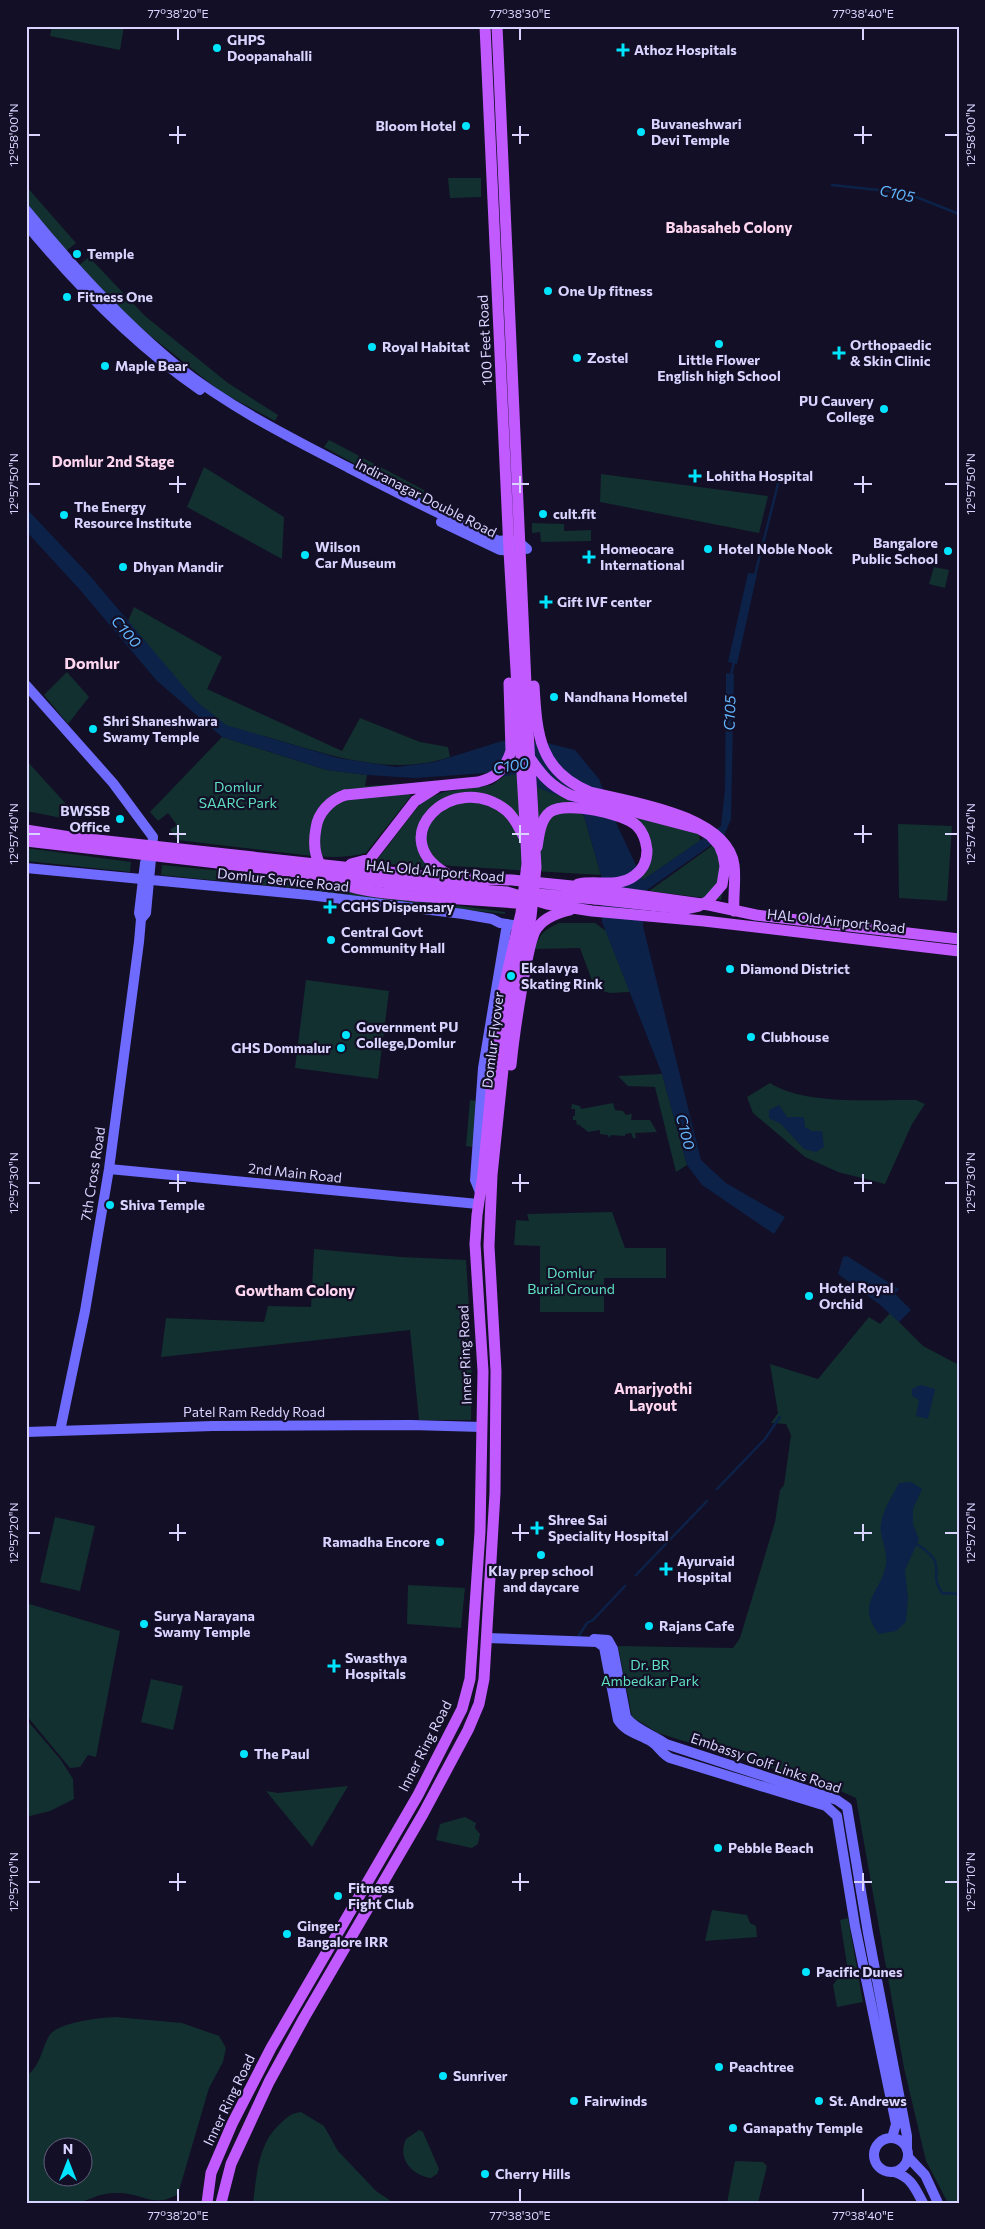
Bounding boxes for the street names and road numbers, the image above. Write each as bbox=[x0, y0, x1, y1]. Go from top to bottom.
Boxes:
street label: 100 Feet Road bbox=[474, 294, 495, 386]
street label: Indiranagar Double Road bbox=[353, 455, 500, 541]
street label: HAL Old Airport Road bbox=[365, 856, 505, 885]
street label: Domlur Service Road bbox=[216, 864, 350, 895]
street label: HAL Old Airport Road bbox=[766, 905, 906, 936]
street label: Domlur Flyover bbox=[478, 990, 507, 1089]
street label: 7th Cross Road bbox=[77, 1126, 108, 1222]
street label: 2nd Main Road bbox=[247, 1159, 343, 1186]
street label: Inner Ring Road bbox=[454, 1305, 475, 1405]
street label: Patel Ram Reddy Road bbox=[183, 1403, 325, 1420]
street label: Inner Ring Road bbox=[394, 1698, 455, 1794]
street label: Embassy Golf Links Road bbox=[689, 1729, 844, 1796]
street label: Inner Ring Road bbox=[199, 2051, 258, 2148]

